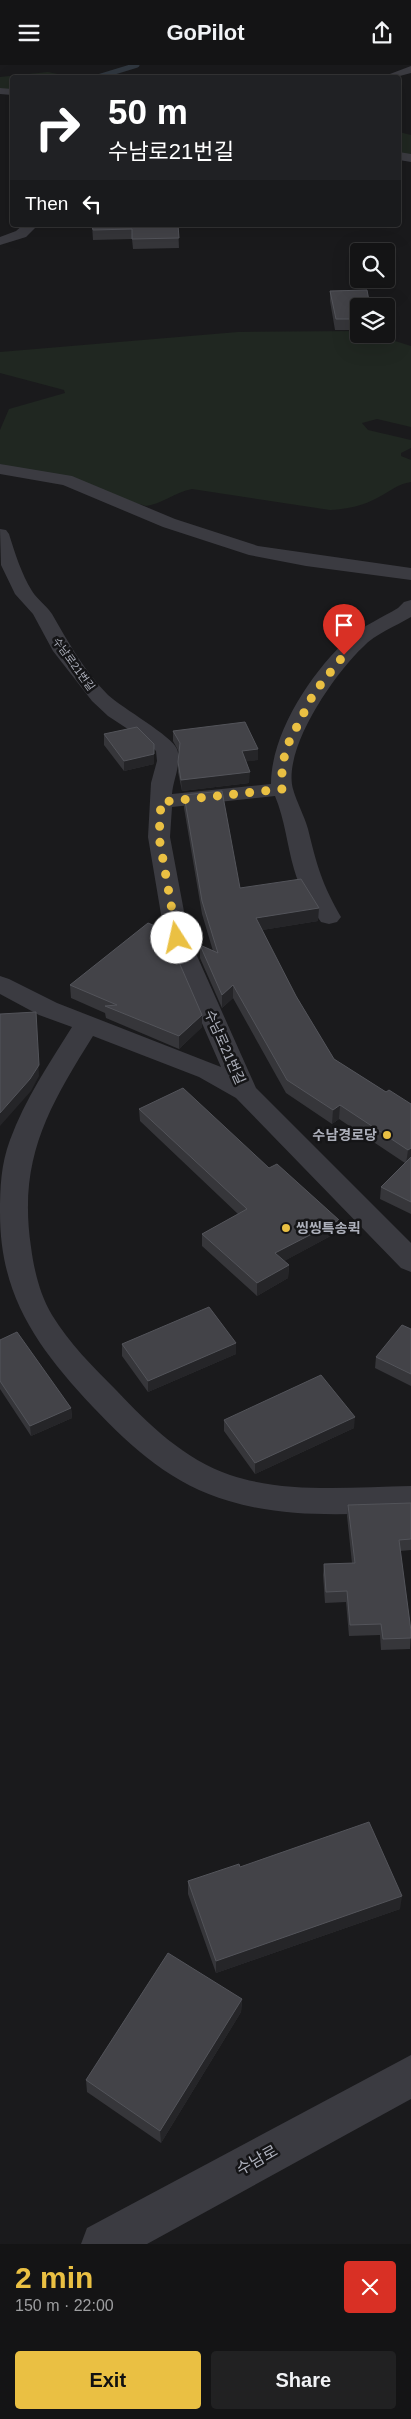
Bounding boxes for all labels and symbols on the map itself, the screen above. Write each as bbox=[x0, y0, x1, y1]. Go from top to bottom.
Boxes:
pin bbox=[323, 604, 365, 655]
street label: 수남로21번길 bbox=[51, 635, 97, 693]
position arrow bbox=[150, 911, 202, 963]
street label: 수남로21번길 bbox=[201, 1007, 249, 1087]
place label: 수남경로당 bbox=[313, 1127, 377, 1143]
marker: 수남경로당 bbox=[381, 1129, 393, 1141]
place label: 씽씽특송퀵 bbox=[296, 1220, 360, 1236]
marker: 씽씽특송퀵 bbox=[280, 1222, 292, 1234]
street label: 수남로 bbox=[234, 2142, 281, 2178]

